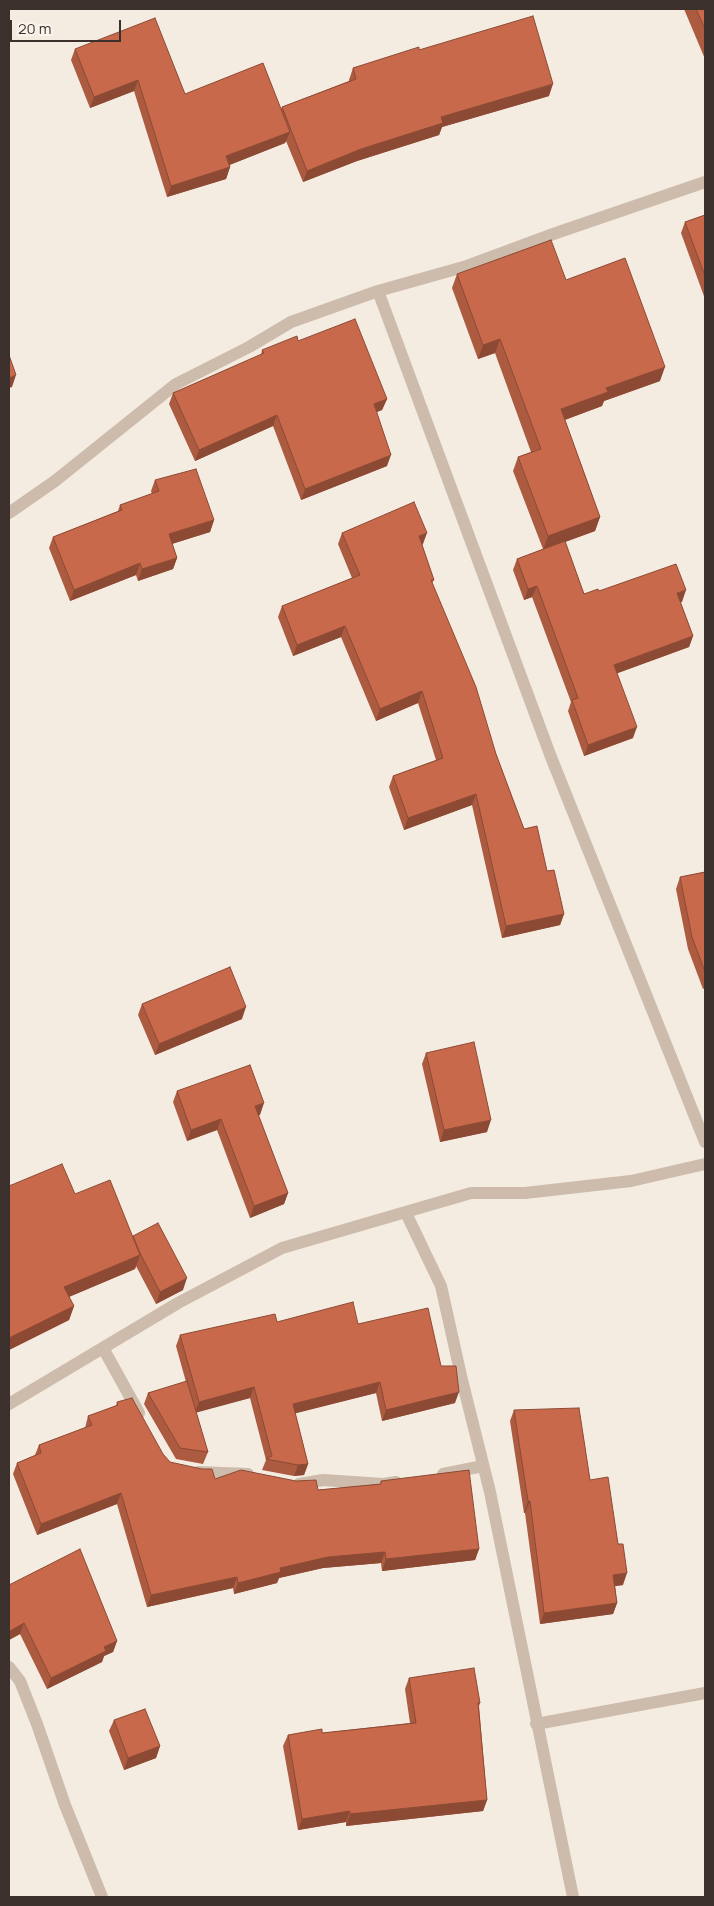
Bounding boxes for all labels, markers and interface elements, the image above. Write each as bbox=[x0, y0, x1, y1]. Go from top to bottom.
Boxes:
scale bar bbox=[12, 10, 124, 42]
text: 20 m bbox=[18, 18, 51, 39]

